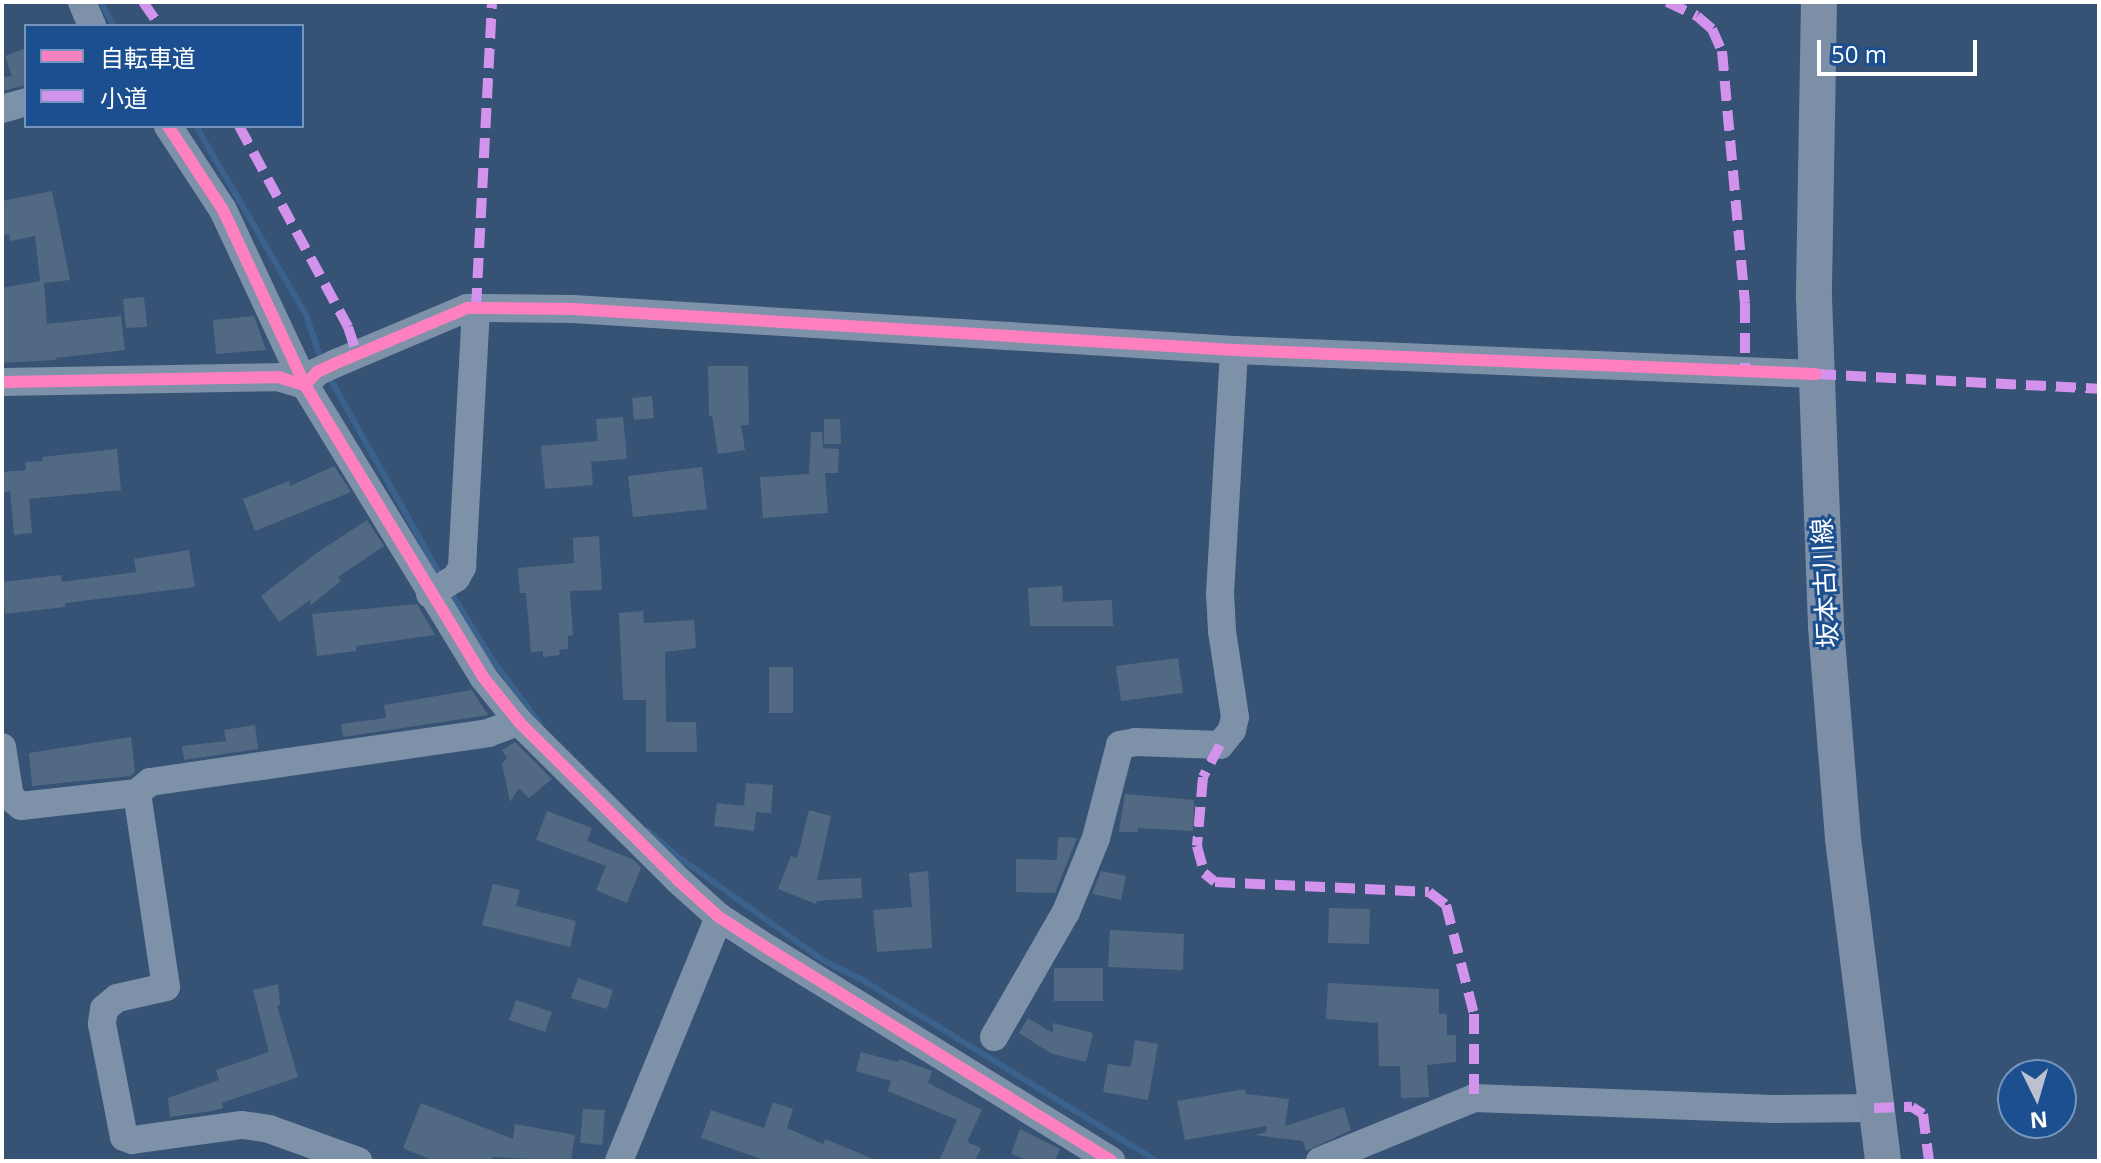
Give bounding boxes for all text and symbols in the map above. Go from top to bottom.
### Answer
legend [24,24,304,128]
scale bar [1821,24,1981,74]
text: 50 m [1831,37,1887,70]
text: 自転車道 [100,41,196,74]
text: 小道 [100,81,148,114]
street label: 坂本古川線 [1806,517,1844,649]
north arrow [1997,1059,2077,1139]
text: N [2029,1105,2049,1137]

